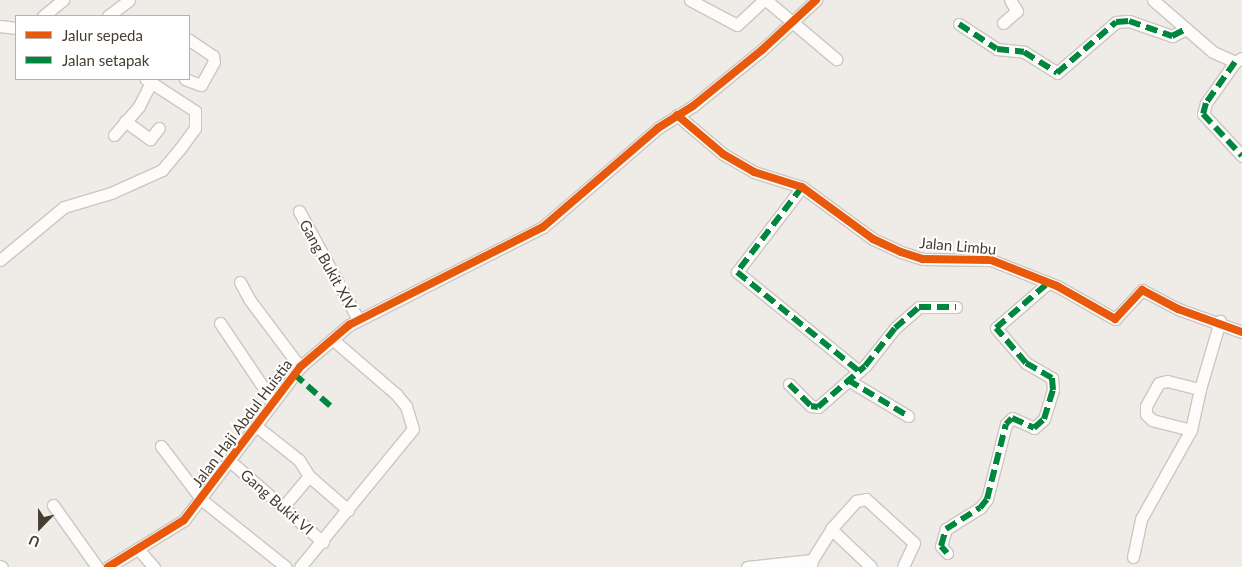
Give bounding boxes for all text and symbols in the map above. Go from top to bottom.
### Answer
legend [15,15,190,80]
text: Jalur sepeda [62,26,143,44]
text: Jalan setapak [62,51,149,69]
street label: Gang Bukit XIV [296,217,360,313]
street label: Jalan Limbu [919,234,997,258]
street label: Jalan Haji Abdul Huistia [188,355,296,491]
street label: Gang Bukit VI [237,465,317,539]
north arrow [15,502,65,552]
text: U [26,532,42,551]

